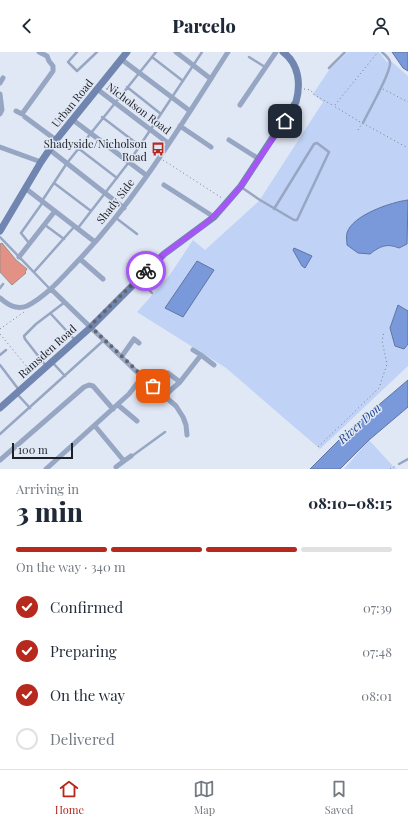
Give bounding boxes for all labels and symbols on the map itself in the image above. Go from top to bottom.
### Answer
street label: Urban Road [48,75,96,130]
street label: Nicholson Road [104,79,175,138]
pin [268,104,302,138]
place label: Shadyside/Nicholson Road [44,136,148,164]
bus stop icon: Shadyside/Nicholson Road [150,141,166,157]
street label: Shady Side [93,175,138,227]
courier [126,251,166,291]
street label: Ramsden Road [15,320,80,381]
pin [136,369,170,403]
water label: River Don [333,399,384,447]
scale bar [12,441,73,460]

